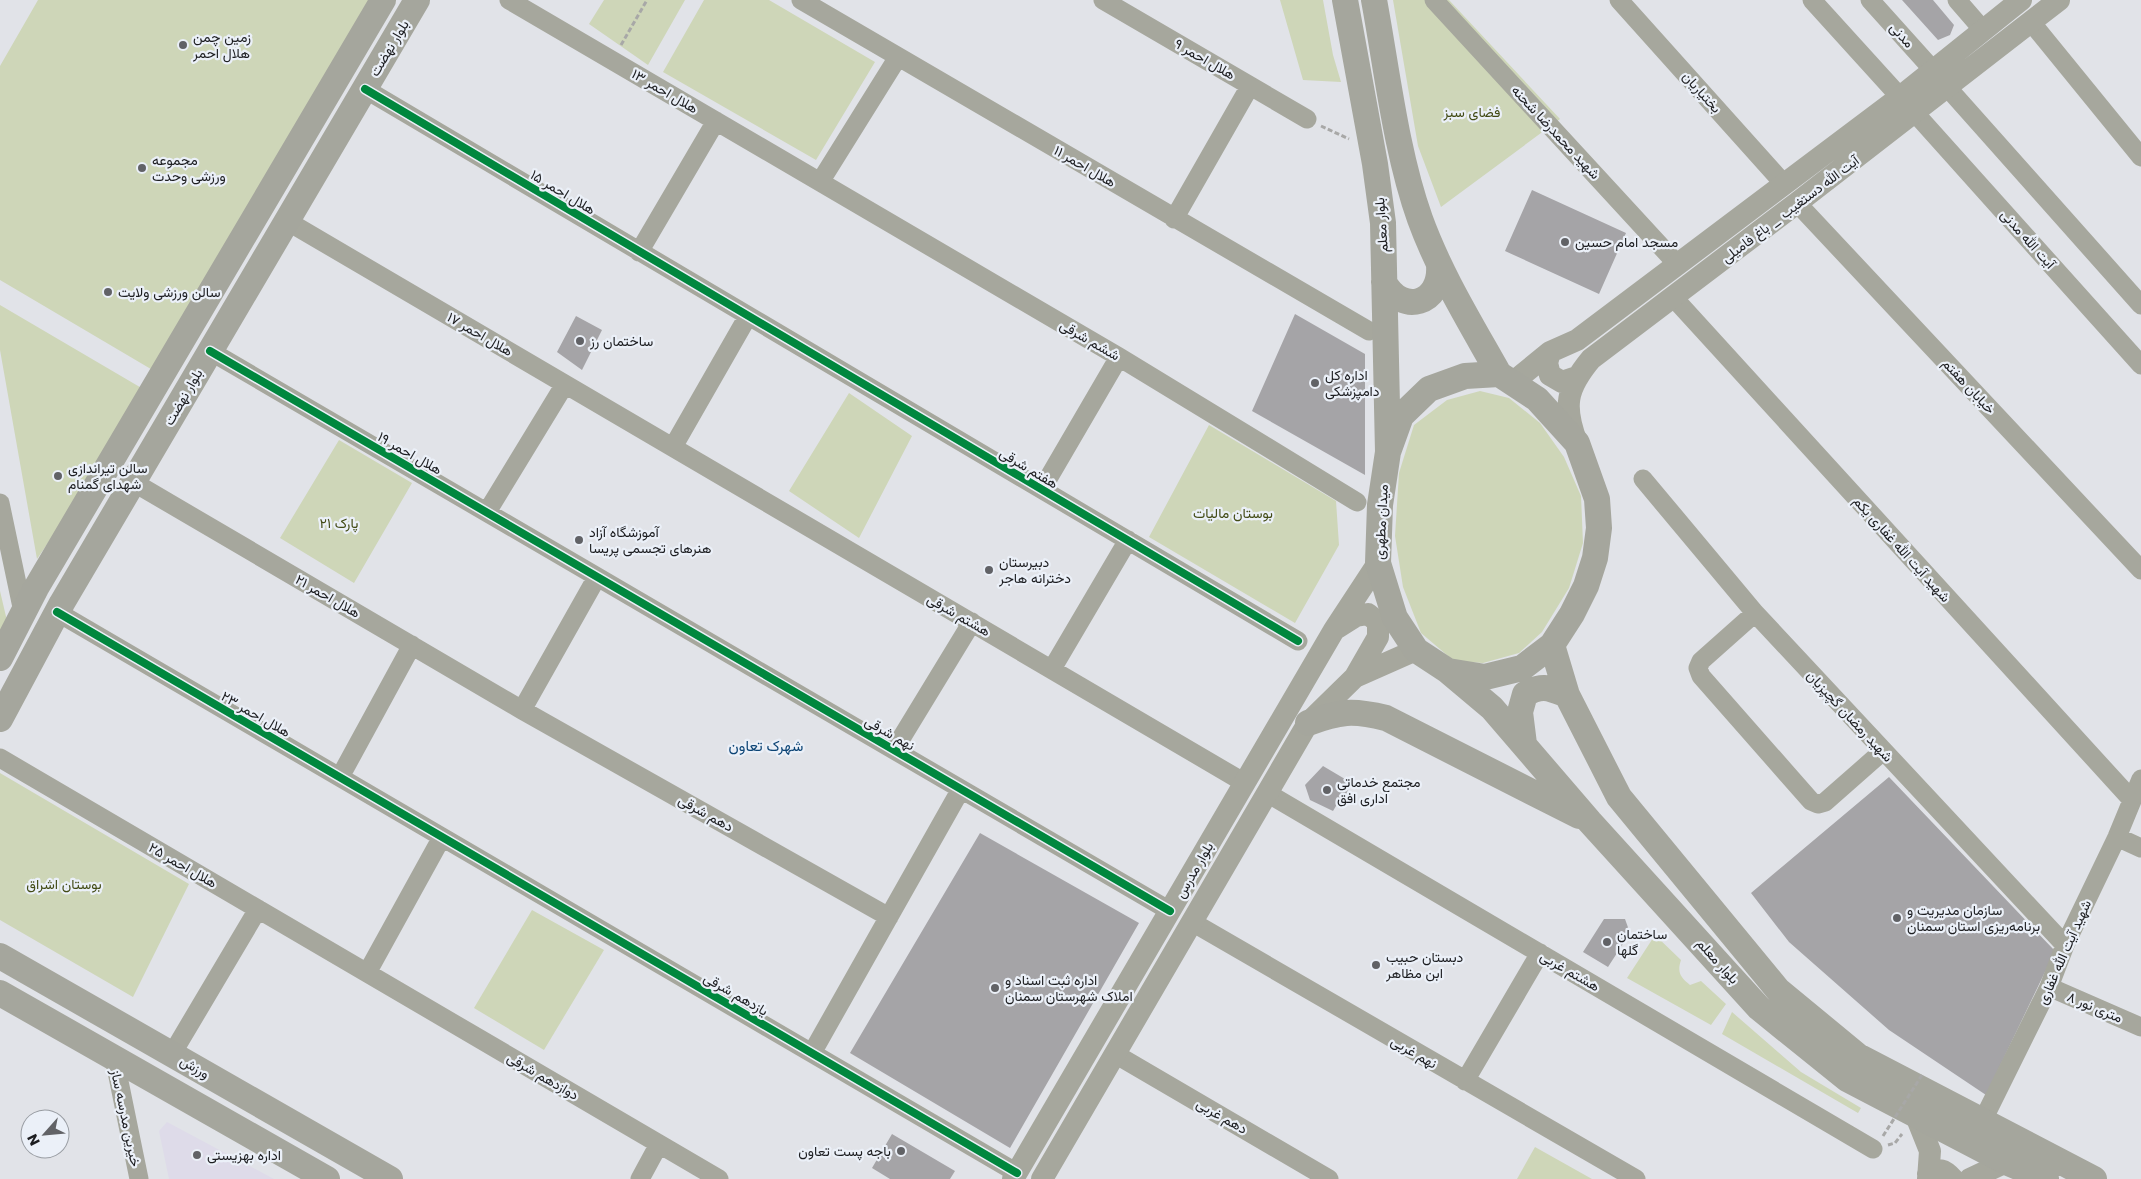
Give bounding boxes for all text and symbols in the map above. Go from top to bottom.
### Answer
street label: بلوار نهضت [364,16,414,80]
street label: مدنی [1885,18,1919,52]
place label: زمین چمن هلال احمر [192,27,251,63]
street label: هلال احمر ۹ [1171,33,1239,85]
marker: زمین چمن هلال احمر [177,39,189,51]
street label: هلال احمر ۱۳ [628,64,702,118]
street label: بختیاریان [1678,67,1726,117]
street label: شهید محمدرضا شحنه [1507,81,1605,183]
park label: فضای سبز [1442,102,1501,122]
street label: هلال احمر ۱۱ [1050,140,1120,192]
street label: آیت الله دستغیب _ باغ فامیلی [1717,149,1865,268]
place label: مجموعه ورزشی وحدت [152,150,226,186]
marker: مجموعه ورزشی وحدت [136,162,148,174]
street label: هلال احمر ۱۵ [527,165,600,220]
street label: بلوار معلم [1369,197,1393,253]
street label: آیت الله مدنی [1996,205,2061,274]
place label: مسجد امام حسین [1575,232,1678,252]
marker: مسجد امام حسین [1559,236,1571,248]
place label: سالن ورزشی ولایت [118,282,220,302]
marker: سالن ورزشی ولایت [102,286,114,298]
street label: هلال احمر ۱۷ [443,307,517,361]
street label: ششم شرقی [1056,315,1124,365]
place label: ساختمان رز [589,331,653,351]
marker: ساختمان رز [574,335,586,347]
street label: خیابان هفتم [1938,354,2000,418]
street label: بلوار نهضت [159,365,207,429]
place label: اداره کل دامپزشکی [1325,365,1380,401]
marker: اداره کل دامپزشکی [1309,377,1321,389]
street label: هلال احمر ۱۹ [374,426,446,480]
street label: هفتم شرقی [996,443,1062,494]
place label: سالن تیراندازی شهدای گمنام [68,458,147,494]
marker: سالن تیراندازی شهدای گمنام [52,470,64,482]
street label: میدان مطهری [1369,484,1393,560]
street label: شهید آیت الله غفاری یکم [1849,492,1955,606]
park label: بوستان مالیات [1193,503,1273,523]
park label: پارک ۲۱ [320,513,358,533]
place label: آموزشگاه آزاد هنرهای تجسمی پریسا [589,522,712,558]
marker: آموزشگاه آزاد هنرهای تجسمی پریسا [573,534,585,546]
place label: دبیرستان دخترانه هاجر [998,552,1071,588]
marker: دبیرستان دخترانه هاجر [983,564,995,576]
street label: هلال احمر ۲۱ [292,569,364,623]
street label: هشتم شرقی [924,589,995,641]
street label: شهید رمضان گچپزیان [1802,666,1898,766]
street label: هلال احمر ۲۳ [218,686,295,742]
street label: نهم شرقی [861,711,919,755]
district label: شهرک تعاون [729,735,804,756]
place label: مجتمع خدماتی اداری افق [1337,772,1421,808]
marker: مجتمع خدماتی اداری افق [1321,784,1333,796]
street label: دهم شرقی [675,790,737,836]
street label: هلال احمر ۲۵ [145,837,221,893]
street label: بلوار مدرس [1170,838,1218,902]
park label: بوستان اشراق [26,874,102,894]
street label: شهید آیت الله غفاری [2032,897,2096,1007]
place label: سازمان مدیریت و برنامه‌ریزی استان سمنان [1907,900,2040,936]
marker: سازمان مدیریت و برنامه‌ریزی استان سمنان [1891,912,1903,924]
place label: ساختمان گلها [1617,924,1667,960]
street label: بلوار معلم [1692,934,1744,988]
marker: ساختمان گلها [1601,936,1613,948]
street label: هشتم غربی [1536,946,1604,996]
place label: دبستان حبیب ابن مظاهر [1385,947,1464,983]
marker: دبستان حبیب ابن مظاهر [1370,959,1382,971]
street label: یازدهم شرقی [700,967,772,1021]
place label: اداره ثبت اسناد و املاک شهرستان سمنان [1005,970,1133,1006]
marker: اداره ثبت اسناد و املاک شهرستان سمنان [989,982,1001,994]
street label: ۸ متری نور [2064,986,2126,1028]
street label: نهم غربی [1387,1031,1441,1073]
street label: دوازدهم شرقی [503,1047,583,1105]
street label: ورزش [177,1051,213,1083]
street label: خیرین مدرسه ساز [106,1066,146,1169]
street label: دهم غربی [1193,1093,1251,1139]
north arrow [20,1109,70,1159]
text: N [22,1131,45,1149]
place label: باجه پست تعاون [798,1141,891,1161]
place label: اداره بهزیستی [207,1145,281,1165]
marker: باجه پست تعاون [895,1145,907,1157]
marker: اداره بهزیستی [191,1149,203,1161]

